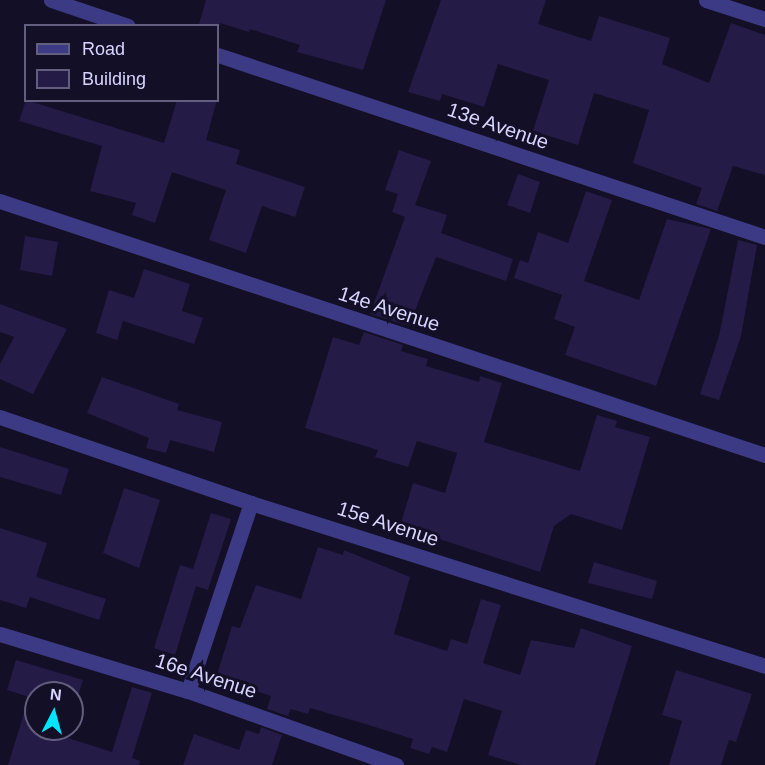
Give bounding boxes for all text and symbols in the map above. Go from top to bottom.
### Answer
legend [24,24,219,102]
text: Road [82,39,125,59]
text: Building [82,69,146,89]
street label: 13e Avenue [444,97,552,155]
street label: 14e Avenue [335,281,443,337]
street label: 15e Avenue [334,496,442,552]
street label: 16e Avenue [152,648,260,704]
north arrow [24,681,84,741]
text: N [49,686,62,704]

